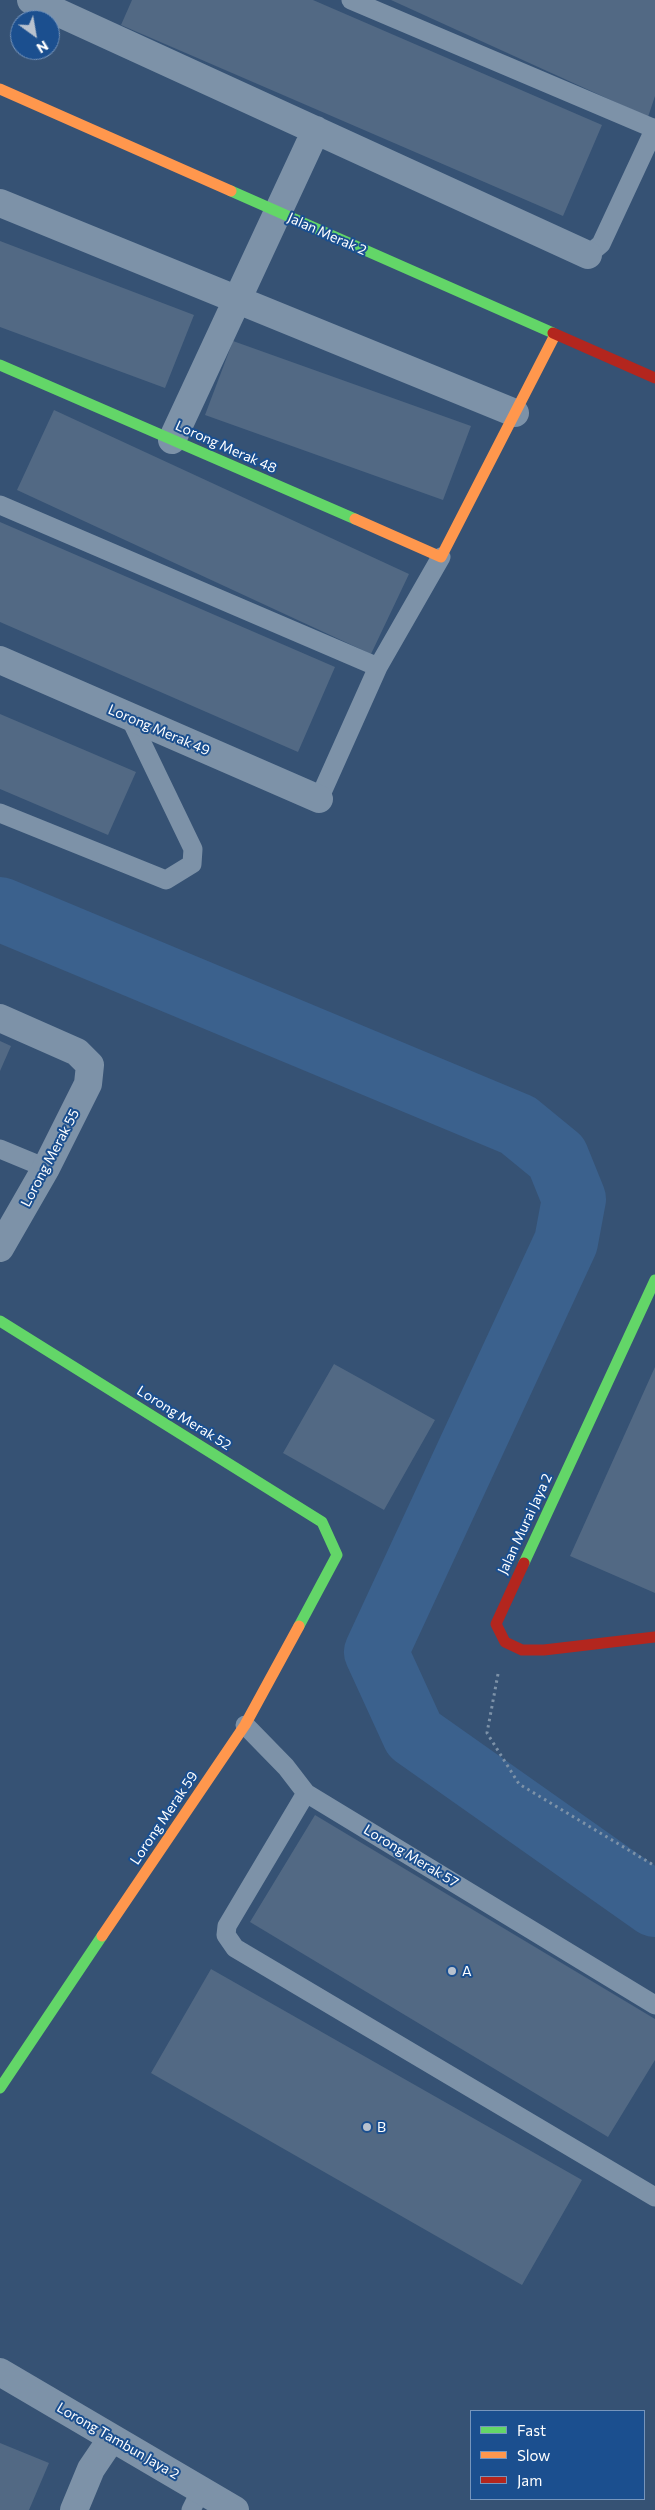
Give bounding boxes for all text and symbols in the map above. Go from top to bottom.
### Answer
north arrow [10,10,60,60]
text: N [34,37,52,57]
street label: Jalan Merak 2 [285,209,369,259]
street label: Lorong Merak 48 [173,417,279,477]
street label: Lorong Merak 49 [106,701,212,759]
street label: Lorong Merak 55 [17,1106,83,1210]
street label: Lorong Merak 52 [134,1382,234,1454]
street label: Jalan Murai Jaya 2 [494,1471,556,1577]
street label: Lorong Merak 59 [127,1768,201,1868]
street label: Lorong Merak 57 [361,1821,461,1891]
place label: A [462,1963,472,1979]
marker: A [446,1965,458,1977]
place label: B [377,2119,386,2135]
marker: B [361,2121,373,2133]
street label: Lorong Tambun Jaya 2 [54,2399,182,2483]
legend [470,2410,645,2500]
text: Fast [517,2421,546,2439]
text: Slow [517,2446,550,2464]
text: Jam [517,2471,542,2489]

